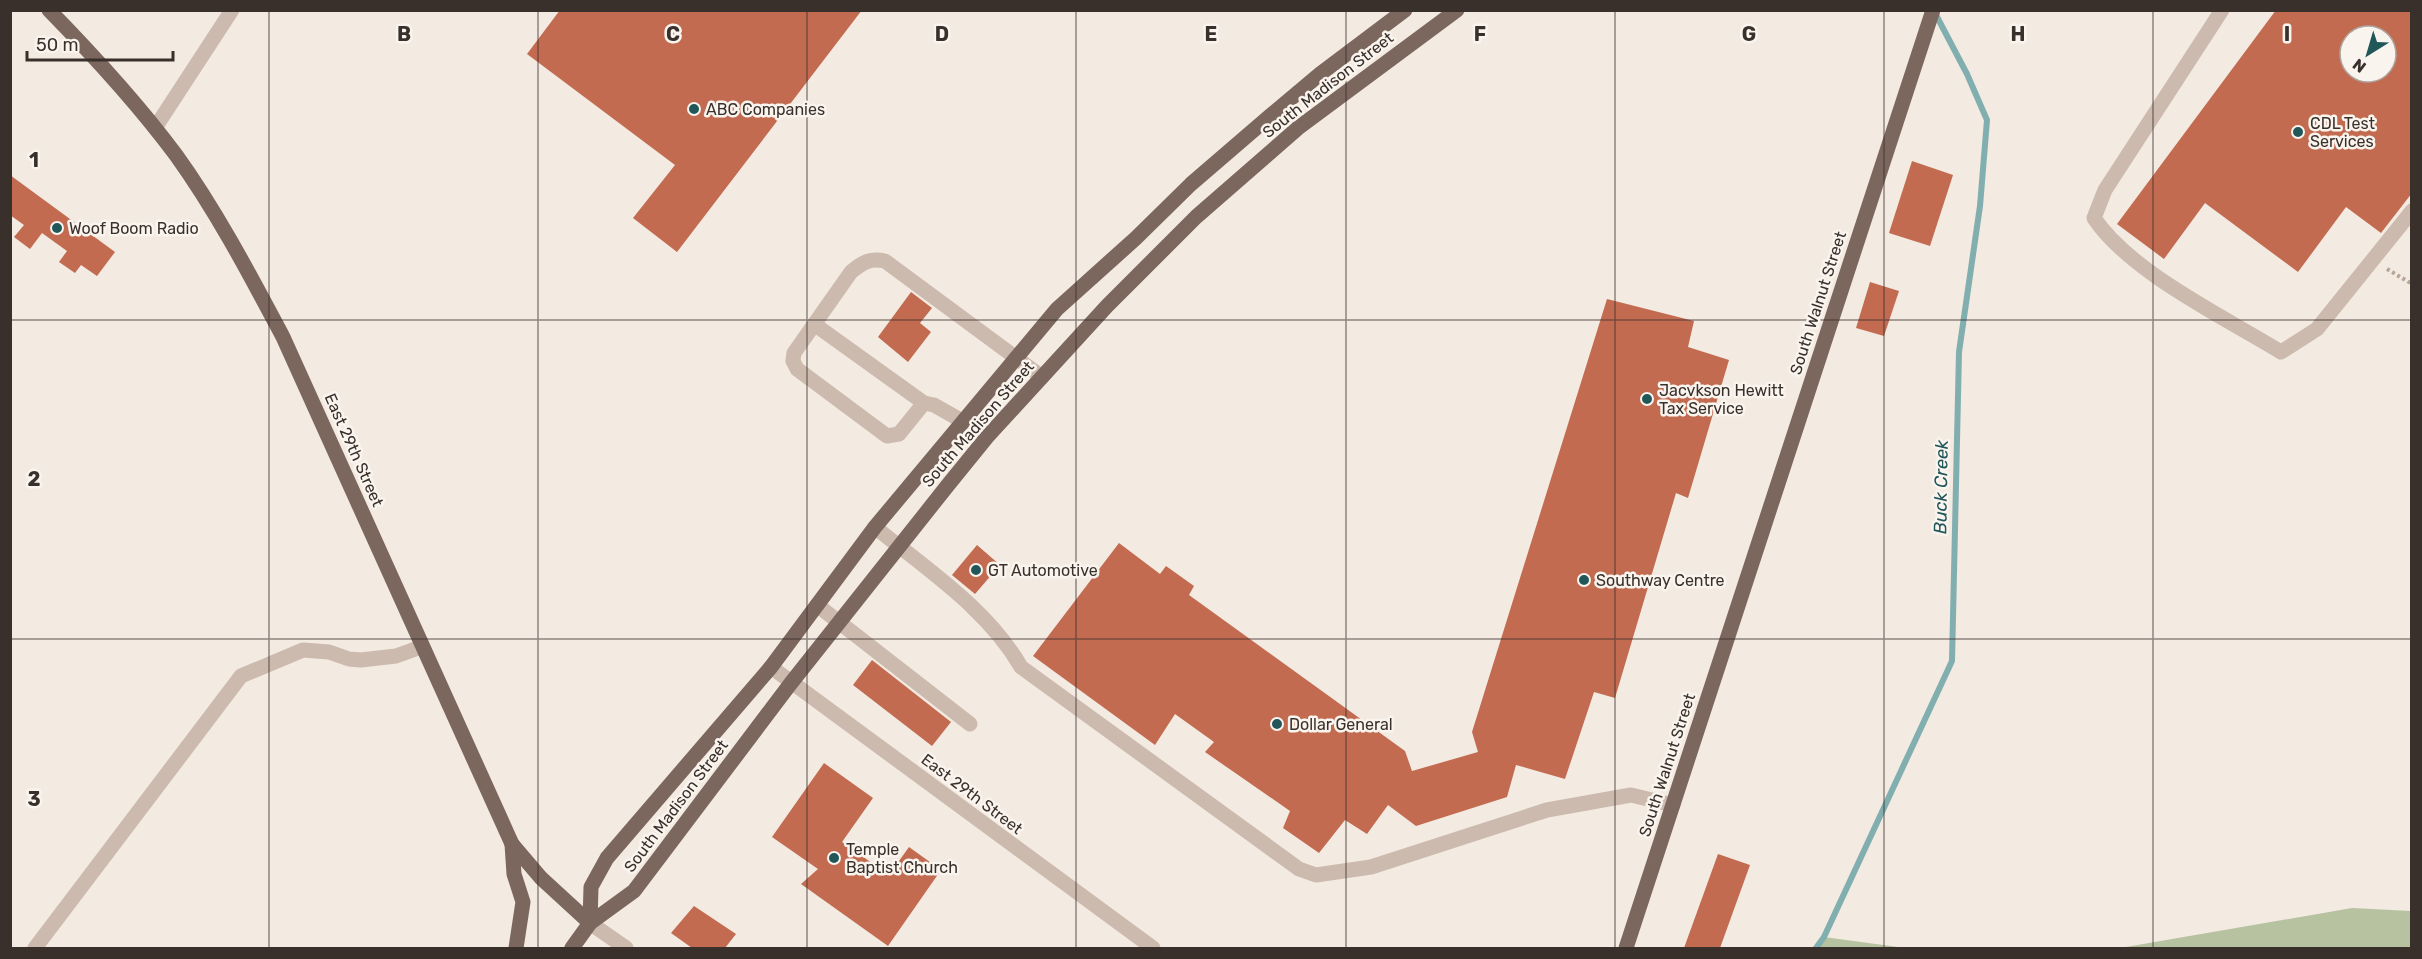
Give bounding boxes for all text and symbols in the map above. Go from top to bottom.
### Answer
text: B [397,22,411,46]
text: C [666,22,680,46]
text: D [935,22,949,46]
text: E [1205,22,1217,46]
text: F [1474,22,1486,46]
text: G [1742,22,1756,46]
text: H [2011,22,2025,46]
text: I [2284,22,2290,46]
scale bar [27,24,172,62]
north arrow [2338,24,2398,84]
street label: South Madison Street [1259,28,1397,142]
text: 50 m [36,34,79,56]
text: N [2349,55,2370,77]
place label: ABC Companies [706,100,825,119]
marker: ABC Companies [687,102,701,116]
place label: CDL Test Services [2310,114,2375,151]
marker: CDL Test Services [2291,125,2305,139]
text: 1 [29,148,39,172]
place label: Woof Boom Radio [69,219,199,238]
marker: Woof Boom Radio [50,221,64,235]
street label: South Walnut Street [1786,229,1850,377]
street label: South Madison Street [918,357,1038,491]
place label: Jacvkson Hewitt Tax Service [1659,381,1784,418]
street label: East 29th Street [321,390,387,510]
marker: Jacvkson Hewitt Tax Service [1640,392,1654,406]
water label: Buck Creek [1929,439,1953,534]
text: 2 [28,467,41,491]
place label: GT Automotive [988,561,1098,580]
marker: GT Automotive [969,563,983,577]
place label: Southway Centre [1596,571,1725,590]
marker: Southway Centre [1577,573,1591,587]
street label: South Walnut Street [1635,691,1699,839]
place label: Dollar General [1289,715,1393,734]
marker: Dollar General [1270,717,1284,731]
street label: South Madison Street [620,736,732,876]
street label: East 29th Street [918,750,1026,838]
text: 3 [27,787,41,811]
place label: Temple Baptist Church [846,840,958,877]
marker: Temple Baptist Church [827,851,841,865]

